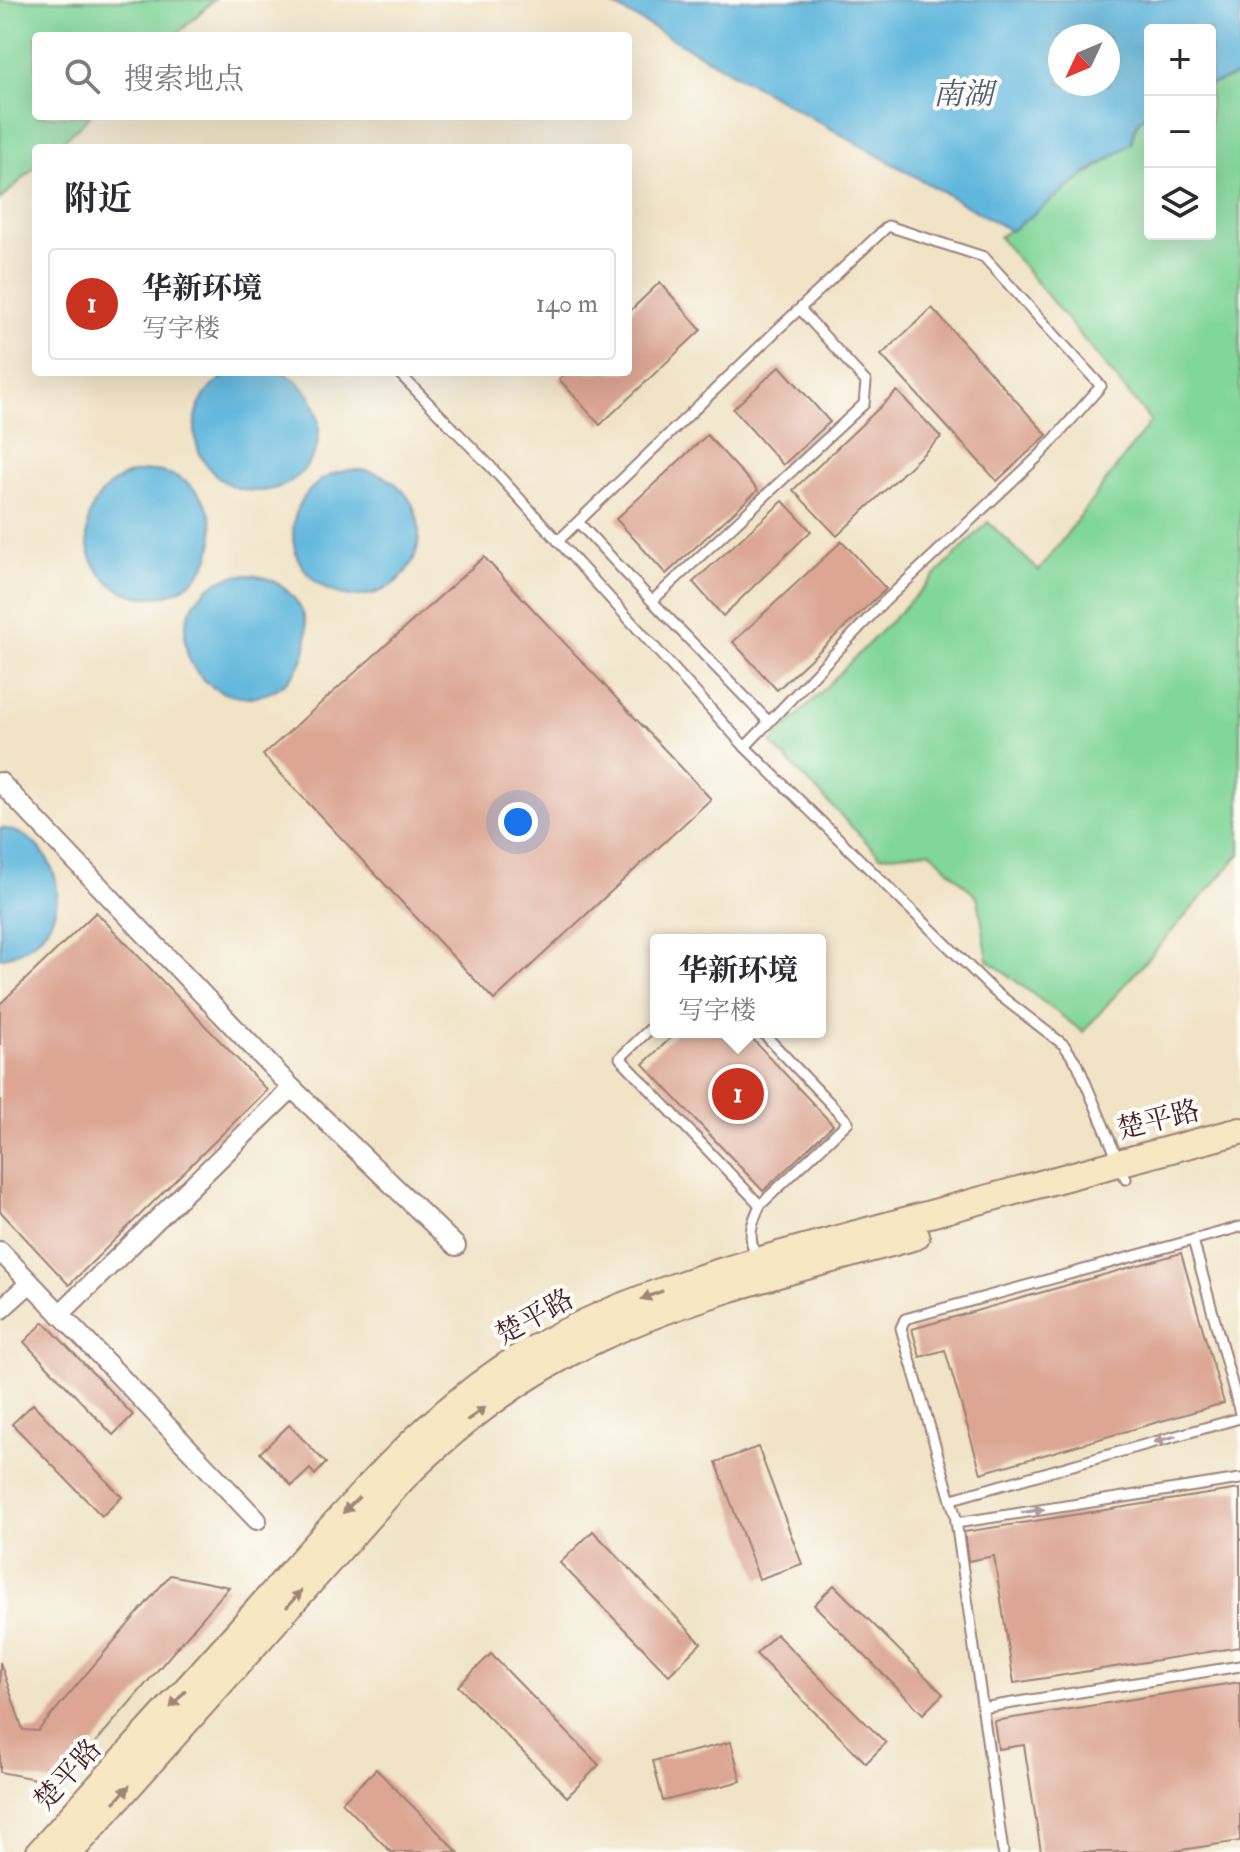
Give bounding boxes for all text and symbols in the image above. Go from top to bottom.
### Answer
north arrow [1048,24,1120,96]
map controls [1144,24,1216,240]
button: + [1144,24,1216,96]
search box [32,32,632,120]
icon: search [60,54,104,98]
text: 搜索地点 [124,61,244,98]
water label: 南湖 [933,76,998,113]
button: − [1144,96,1216,168]
button: layers [1144,168,1216,240]
text: 附近 [64,178,132,221]
text: 华新环境 [142,270,262,307]
text: 1 [87,288,97,320]
text: 140 m [536,288,598,320]
text: 写字楼 [142,313,220,345]
your location [498,802,538,842]
popup [650,934,826,1038]
text: 华新环境 [678,952,798,989]
text: 写字楼 [678,995,756,1027]
pin: 1 [712,1064,764,1124]
street label: 楚平路 [1113,1093,1203,1148]
street label: 楚平路 [490,1282,580,1353]
one-way arrow [640,1289,664,1302]
one-way arrow [465,1406,487,1422]
one-way arrow [1152,1434,1177,1446]
one-way arrow [342,1495,361,1514]
one-way arrow [1021,1504,1046,1517]
one-way arrow [285,1589,302,1609]
one-way arrow [169,1689,187,1708]
street label: 楚平路 [27,1732,109,1818]
one-way arrow [113,1784,130,1804]

